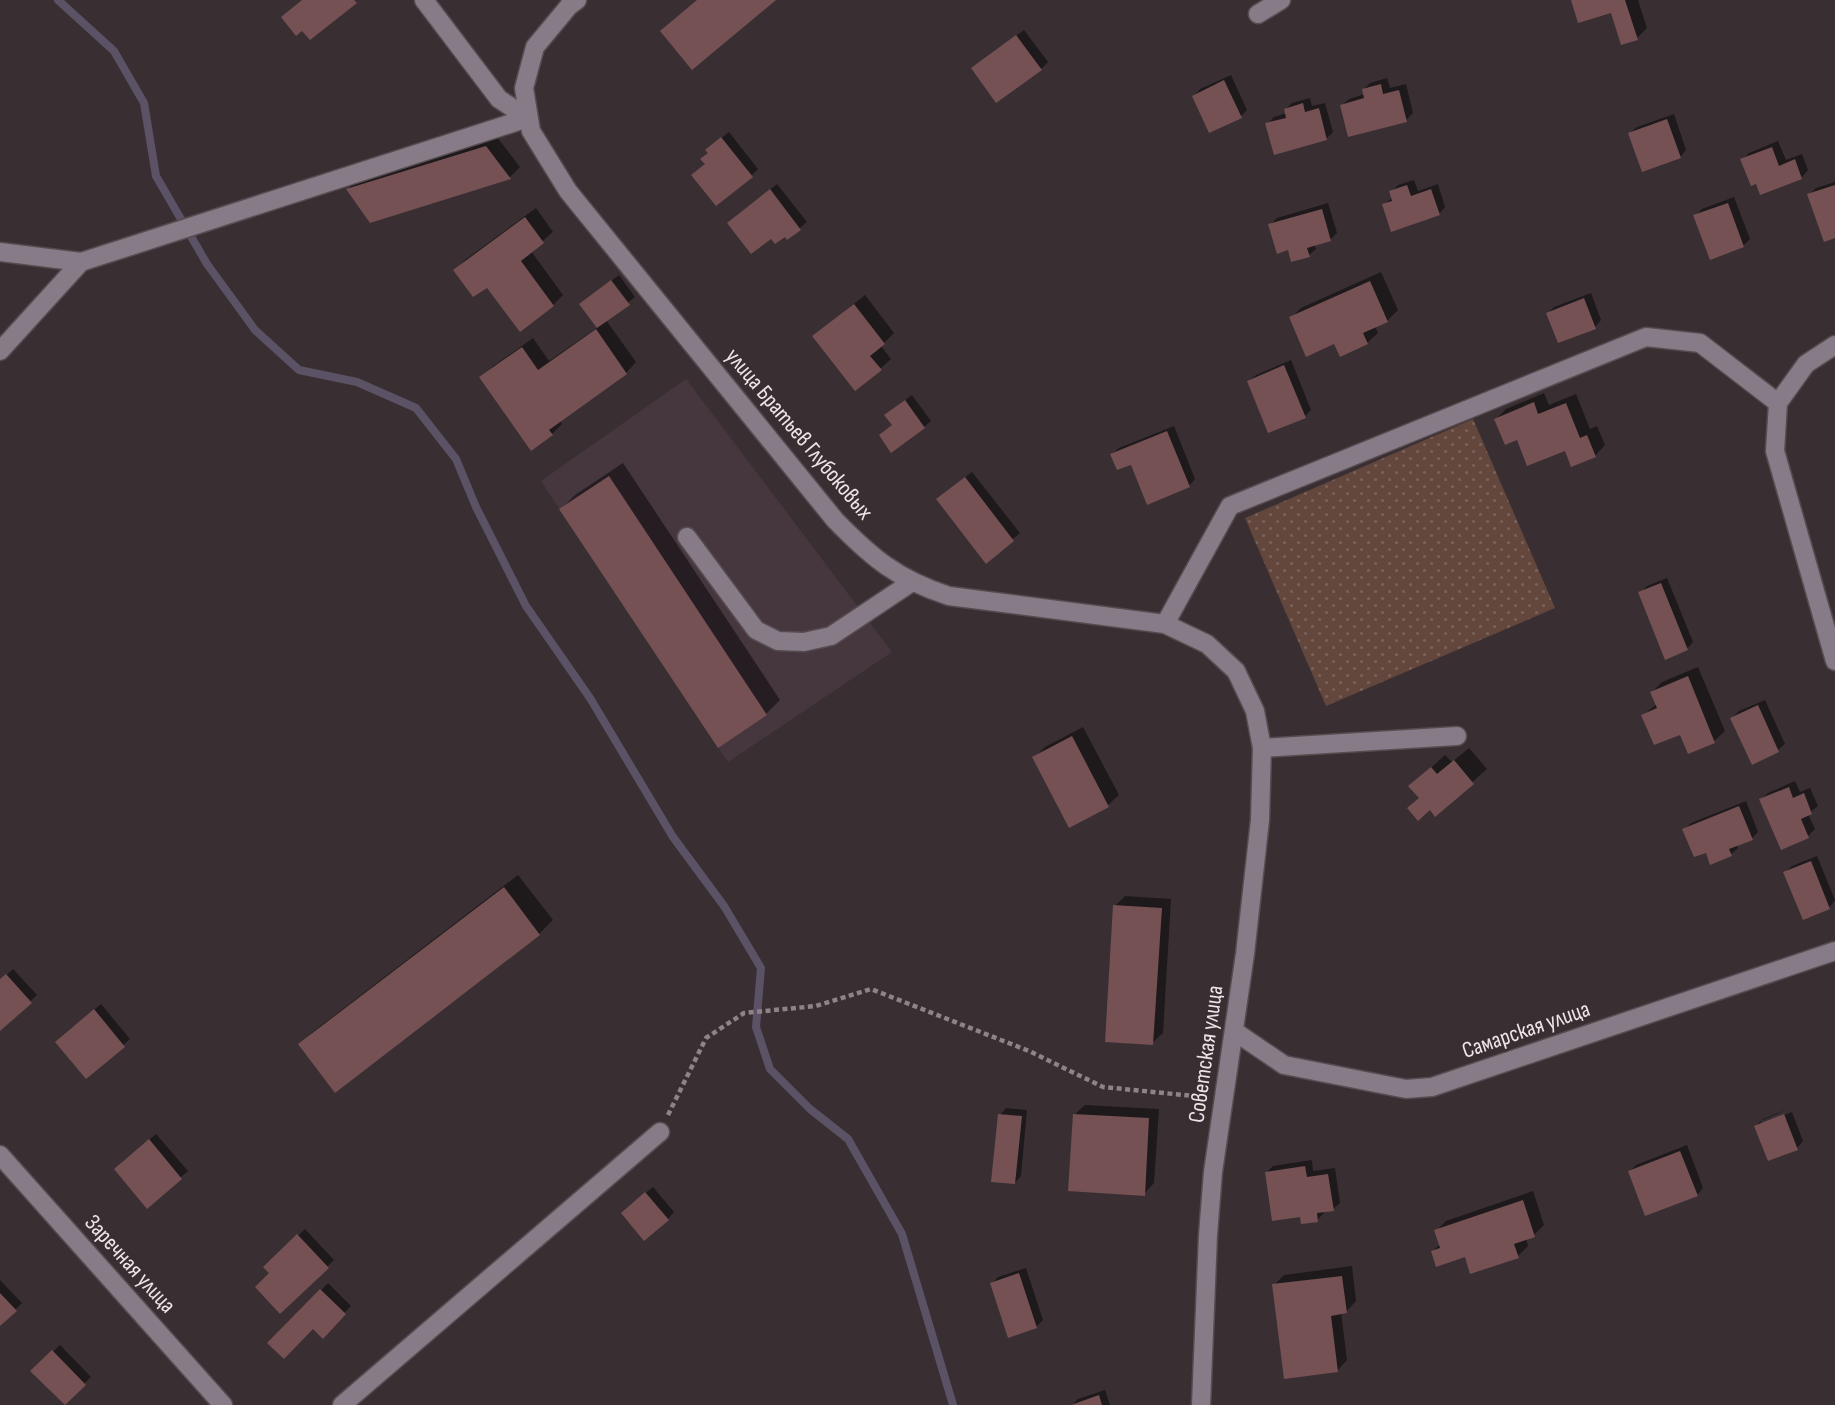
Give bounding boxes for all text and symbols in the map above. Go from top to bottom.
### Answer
street label: улица Братьев Глубоковых [719,343,879,526]
street label: Советская улица [1183,984,1229,1124]
street label: Самарская улица [1458,995,1594,1065]
street label: Заречная улица [78,1209,182,1319]

